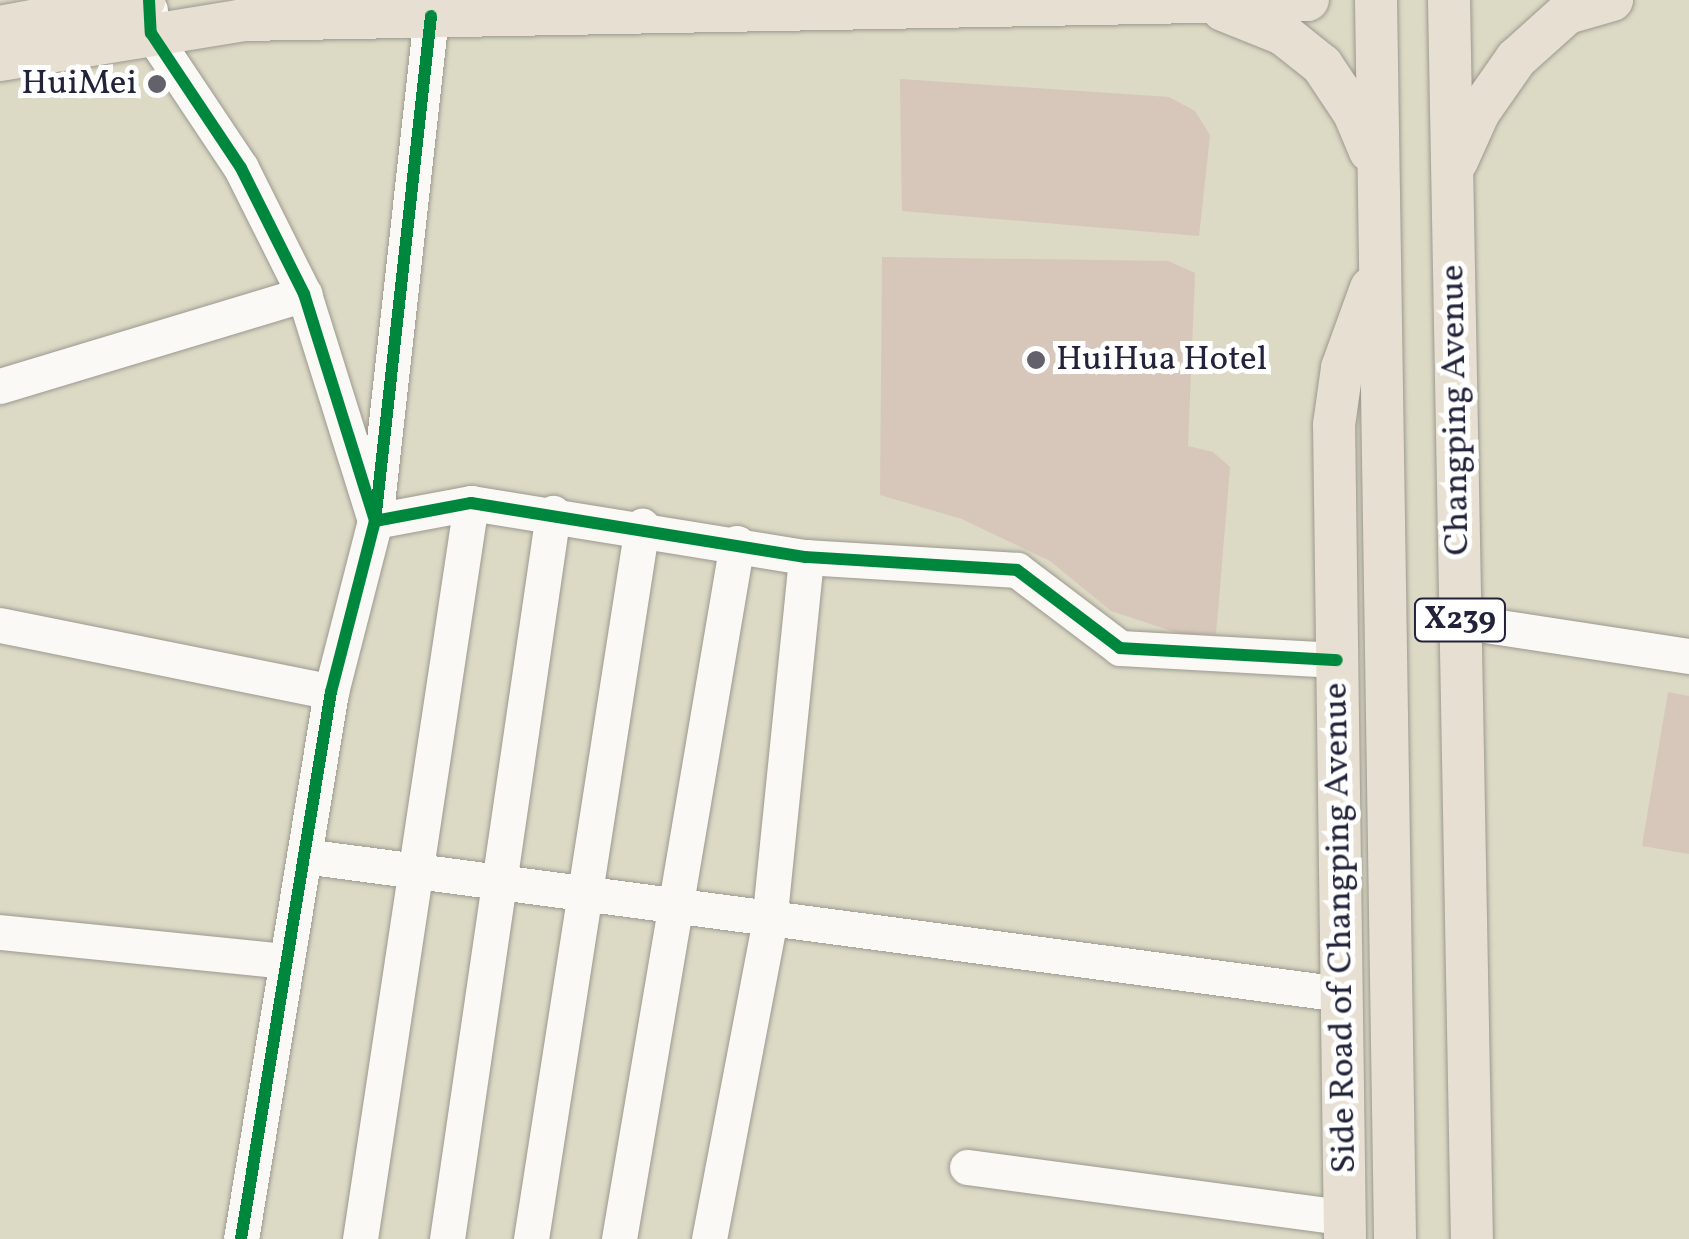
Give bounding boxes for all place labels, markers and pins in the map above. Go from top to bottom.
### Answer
place label: HuiMei [21,63,137,105]
marker: HuiMei [146,73,168,95]
place label: HuiHua Hotel [1056,339,1267,381]
marker: HuiHua Hotel [1025,349,1047,371]

